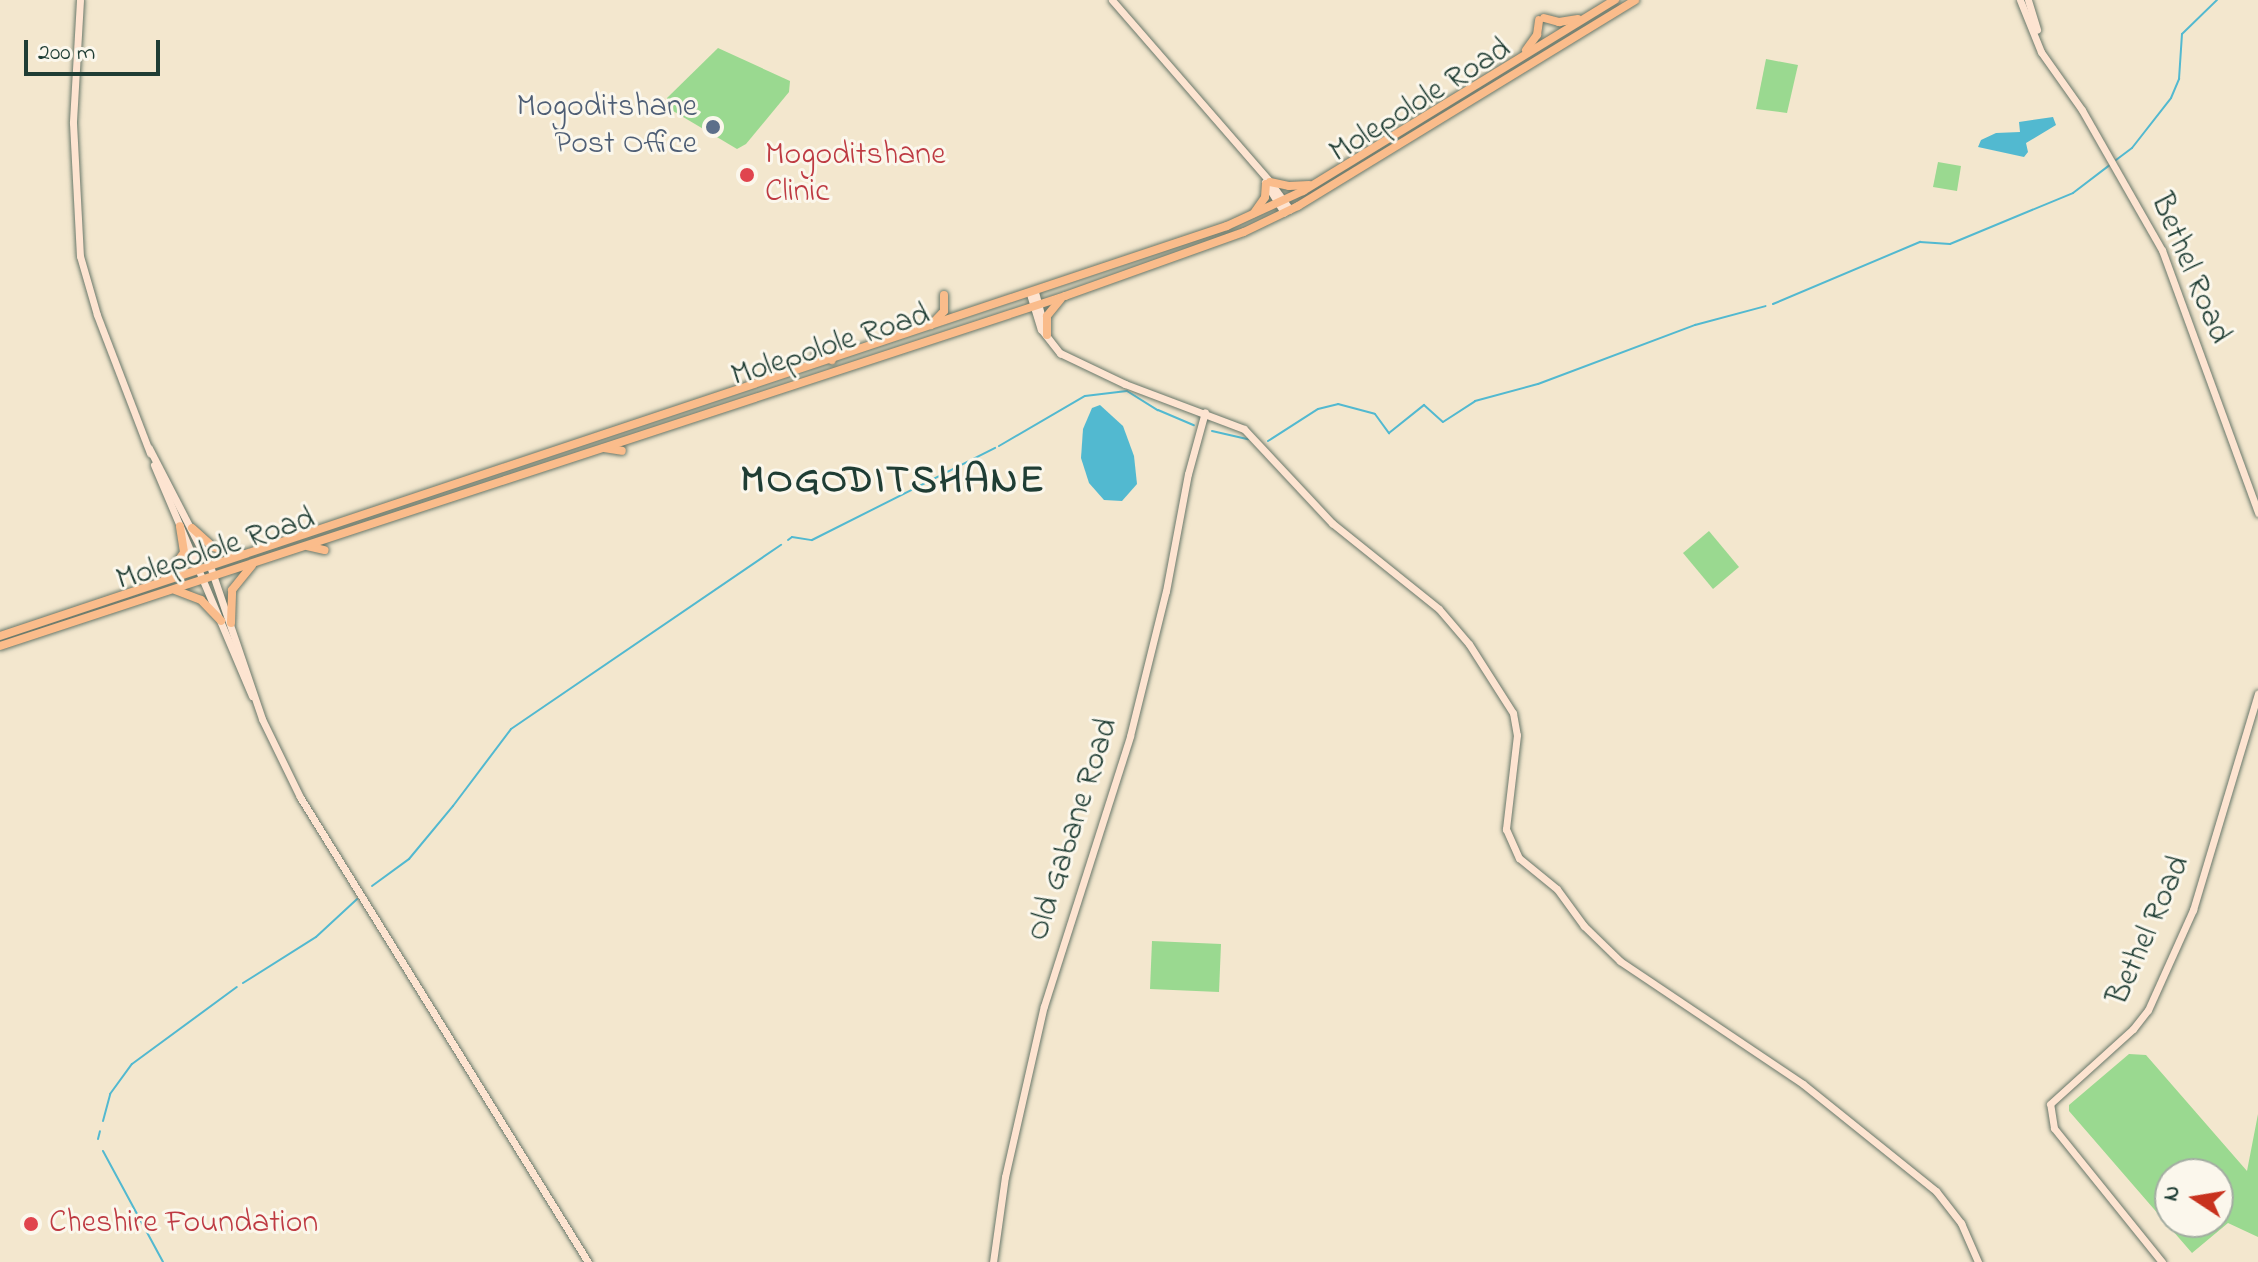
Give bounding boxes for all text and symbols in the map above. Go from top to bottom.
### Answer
scale bar [28,24,164,74]
street label: Molepolole Road [1323,31,1519,173]
text: 200 m [38,36,95,71]
place label: Mogoditshane Post Office [517,90,697,165]
marker: Mogoditshane Post Office [704,118,722,136]
place label: Mogoditshane Clinic [765,138,945,213]
marker: Mogoditshane Clinic [736,164,758,186]
street label: Bethel Road [2140,188,2238,350]
street label: Molepolole Road [727,297,935,397]
district label: MOGODITSHANE [740,458,1046,506]
street label: Molepolole Road [112,501,320,601]
street label: Old Gabane Road [1020,714,1128,946]
street label: Bethel Road [2100,851,2200,1011]
north arrow [2154,1158,2234,1238]
text: N [2155,1183,2190,1204]
place label: Cheshire Foundation [49,1205,318,1243]
marker: Cheshire Foundation [20,1213,42,1235]

